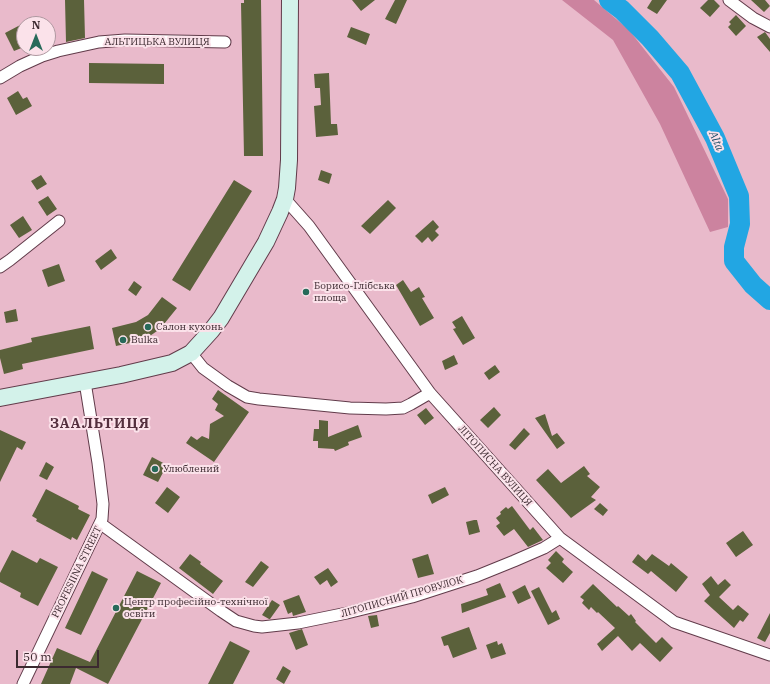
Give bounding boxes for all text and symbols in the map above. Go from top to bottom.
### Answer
north arrow [16,16,56,56]
text: N [32,18,40,32]
street label: АЛЬТИЦЬКА ВУЛИЦЯ [104,36,210,48]
water label: Alta [706,129,726,153]
place label: Борисо-Глібська площа [314,280,395,304]
marker: Борисо-Глібська площа [301,287,311,297]
place label: Салон кухонь [156,321,223,333]
marker: Салон кухонь [143,322,153,332]
place label: Bulka [131,334,158,346]
marker: Bulka [118,335,128,345]
district label: ЗААЛЬТИЦЯ [50,416,150,432]
street label: ЛІТОПИСНА ВУЛИЦЯ [456,423,534,509]
place label: Улюблений [163,463,219,475]
marker: Улюблений [150,464,160,474]
street label: PROFESIINA STREET [50,524,104,620]
street label: ЛІТОПИСНИЙ ПРОВУЛОК [340,574,464,620]
place label: Центр професійно-технічної освіти [124,596,268,620]
marker: Центр професійно-технічної освіти [111,603,121,613]
scale bar [18,642,101,668]
text: 50 m [23,649,52,664]

